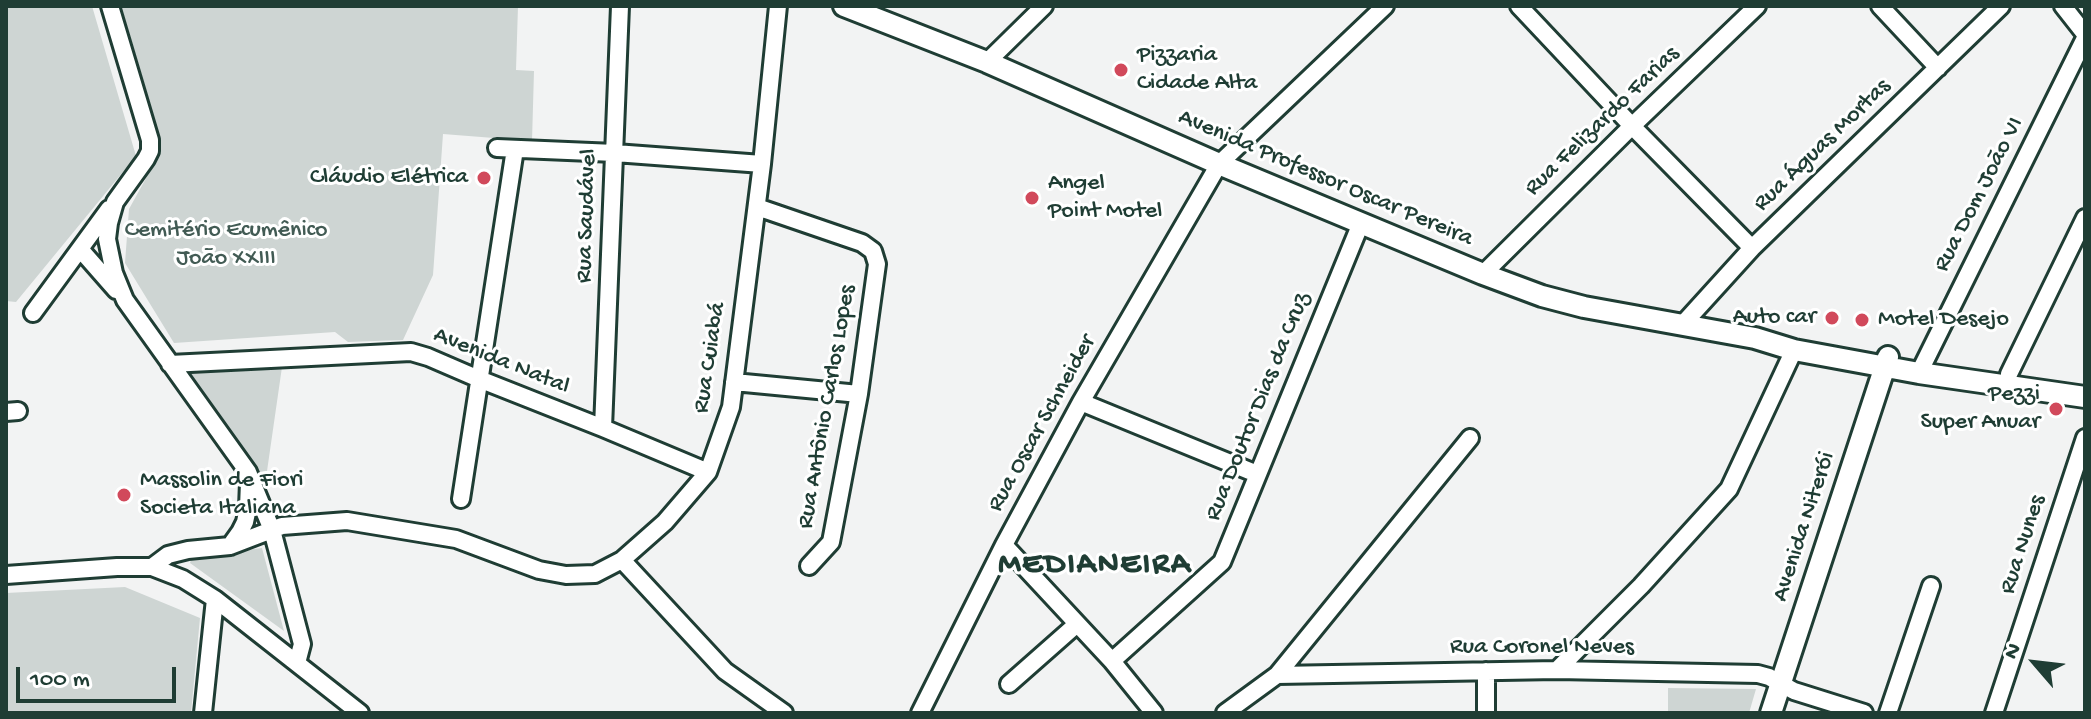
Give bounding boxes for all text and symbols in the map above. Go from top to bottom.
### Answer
street label: Rua Felizardo Farias [1520,41,1686,203]
place label: Pizzaria Cidade Alta [1137,42,1257,98]
marker: Pizzaria Cidade Alta [1112,61,1130,79]
street label: Rua Águas Mortas [1749,73,1897,219]
street label: Avenida Professor Oscar Pereira [1173,104,1477,254]
street label: Rua Dom João VI [1929,113,2031,277]
street label: Rua Saudável [571,148,605,284]
place label: Cláudio Elétrica [310,164,468,192]
marker: Cláudio Elétrica [475,169,493,187]
place label: Angel Point Motel [1048,170,1162,226]
marker: Angel Point Motel [1023,189,1041,207]
park label: Cemitério Ecumênico João XXIII [125,217,327,273]
street label: Rua Antônio Carlos Lopes [792,283,864,531]
street label: Rua Doutor Dias da Cruz [1200,289,1318,525]
street label: Rua Cuiabá [688,301,734,415]
place label: Auto car [1733,304,1816,332]
place label: Motel Desejo [1878,306,2009,334]
marker: Auto car [1823,309,1841,327]
marker: Motel Desejo [1853,311,1871,329]
street label: Avenida Natal [429,322,573,402]
street label: Rua Oscar Schneider [982,330,1104,518]
place label: Pezzi Super Anuar [1921,381,2040,437]
marker: Pezzi Super Anuar [2047,400,2065,418]
street label: Avenida Niterói [1767,448,1843,606]
place label: Massolin de Fiori Societa Italiana [140,467,303,523]
marker: Massolin de Fiori Societa Italiana [115,486,133,504]
street label: Rua Nunes [1994,492,2054,598]
district label: MEDIANEIRA [998,547,1192,585]
north arrow [1995,623,2075,703]
street label: Rua Coronel Neves [1450,634,1634,662]
text: N [1999,639,2029,664]
scale bar [20,651,180,701]
text: 100 m [30,666,90,695]

